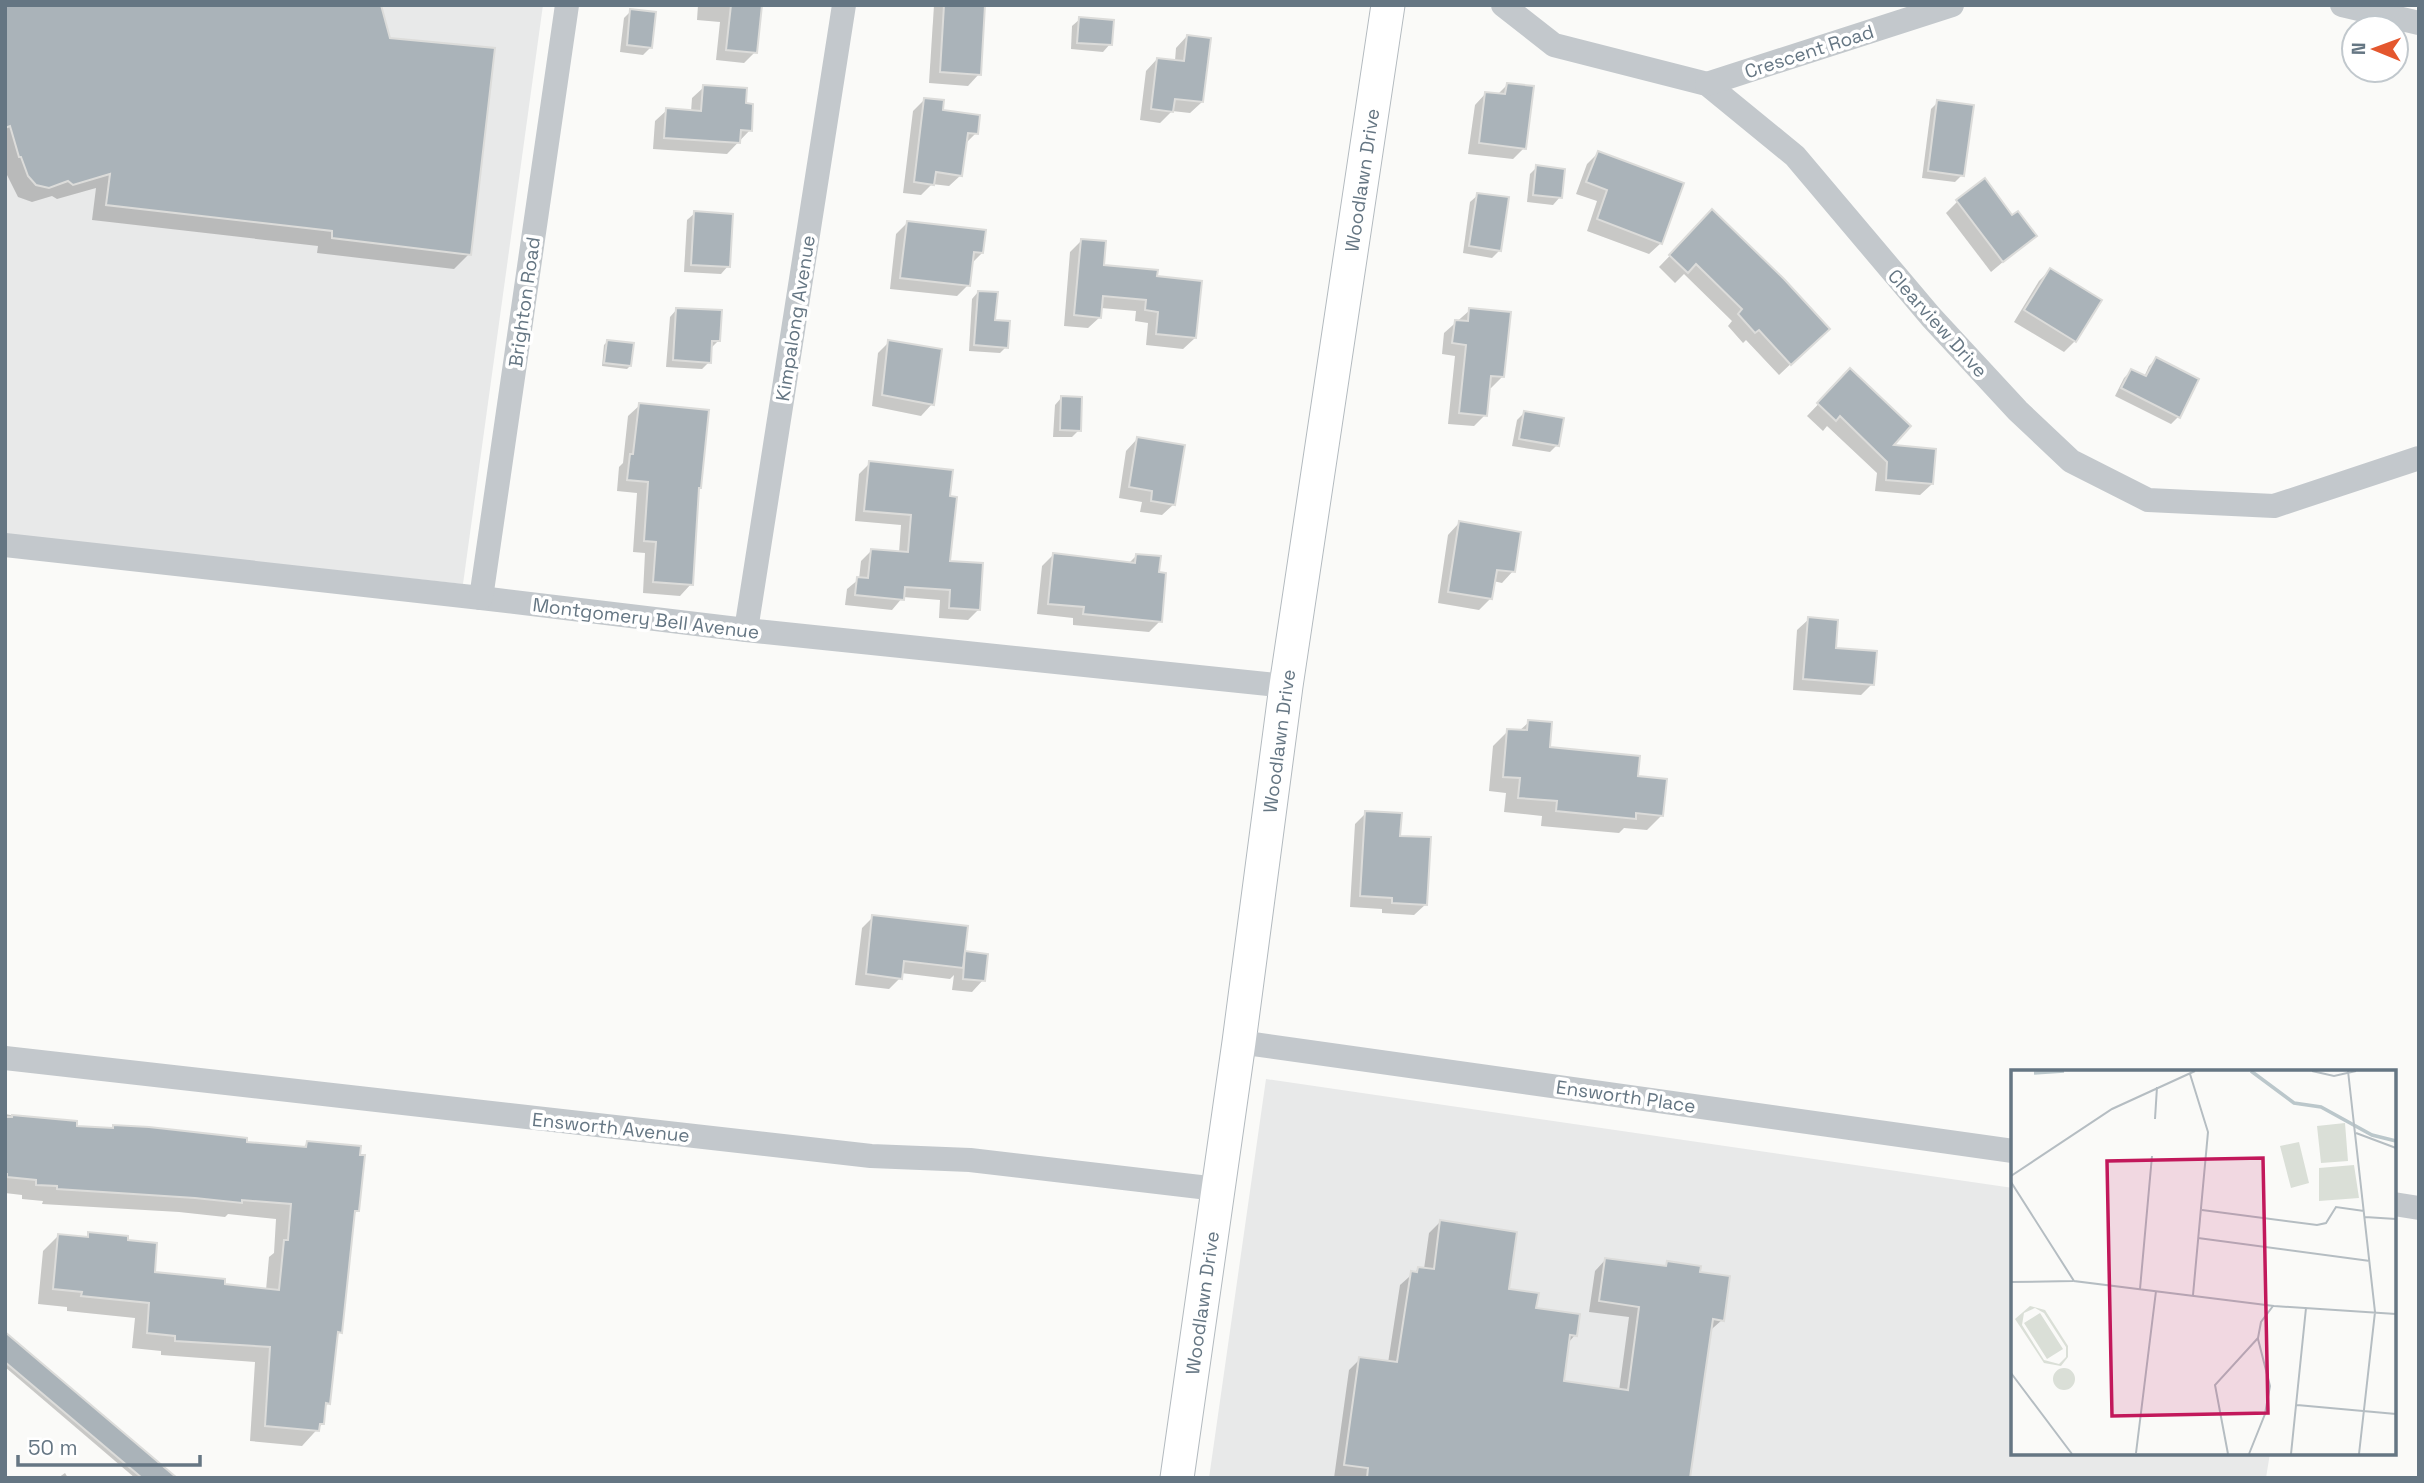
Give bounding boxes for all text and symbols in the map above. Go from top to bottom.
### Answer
north arrow [2340,14,2410,84]
street label: Crescent Road [1741,19,1877,84]
text: N [2346,42,2371,55]
street label: Woodlawn Drive [1339,107,1385,254]
street label: Kimpalong Avenue [770,233,821,403]
street label: Brighton Road [503,235,546,369]
street label: Clearview Drive [1882,264,1993,383]
street label: Montgomery Bell Avenue [531,592,761,645]
street label: Woodlawn Drive [1257,667,1301,815]
inset map [2011,1070,2396,1455]
street label: Ensworth Place [1554,1074,1697,1119]
street label: Ensworth Avenue [531,1107,691,1148]
street label: Woodlawn Drive [1180,1229,1225,1376]
scale bar [18,1424,200,1468]
text: 50 m [28,1434,78,1461]

